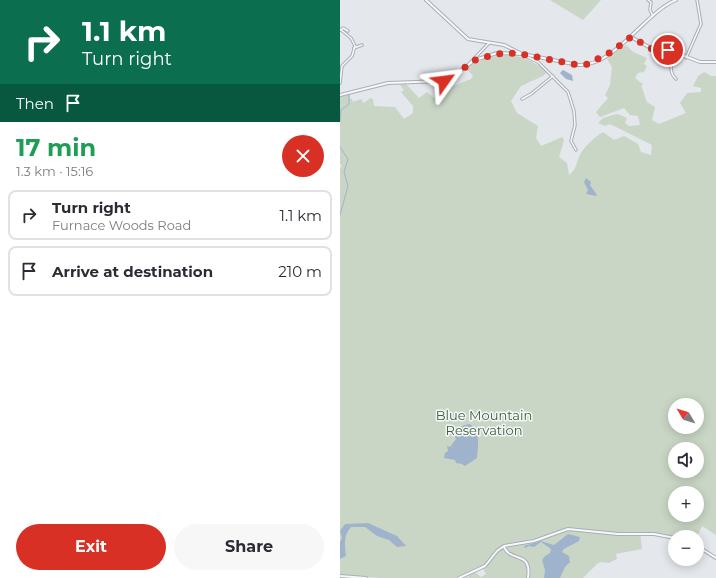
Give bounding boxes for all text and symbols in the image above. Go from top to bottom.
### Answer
text: 1.1 km [82,14,166,48]
icon: right [16,16,68,68]
pin [651,33,685,67]
icon: arrive [657,39,679,61]
text: Turn right [82,48,172,70]
position arrow [423,60,465,102]
icon: arrive [62,92,84,114]
text: Then [16,94,54,113]
text: 17 min [16,133,96,162]
button: close [282,135,324,177]
text: 1.3 km · 15:16 [16,163,93,179]
text: Turn right [52,198,131,217]
icon: right [18,204,40,226]
text: 1.1 km [279,206,322,225]
text: Furnace Woods Road [52,217,191,233]
icon: arrive [18,260,40,282]
text: Arrive at destination [52,262,213,281]
text: 210 m [278,262,322,281]
north arrow [668,398,704,434]
map controls [668,398,704,566]
park label: Blue Mountain Reservation [436,407,532,438]
button: sound [668,442,704,478]
button: + [668,486,704,522]
button: Exit [16,524,166,570]
button: Share [174,524,324,570]
button: − [668,530,704,566]

